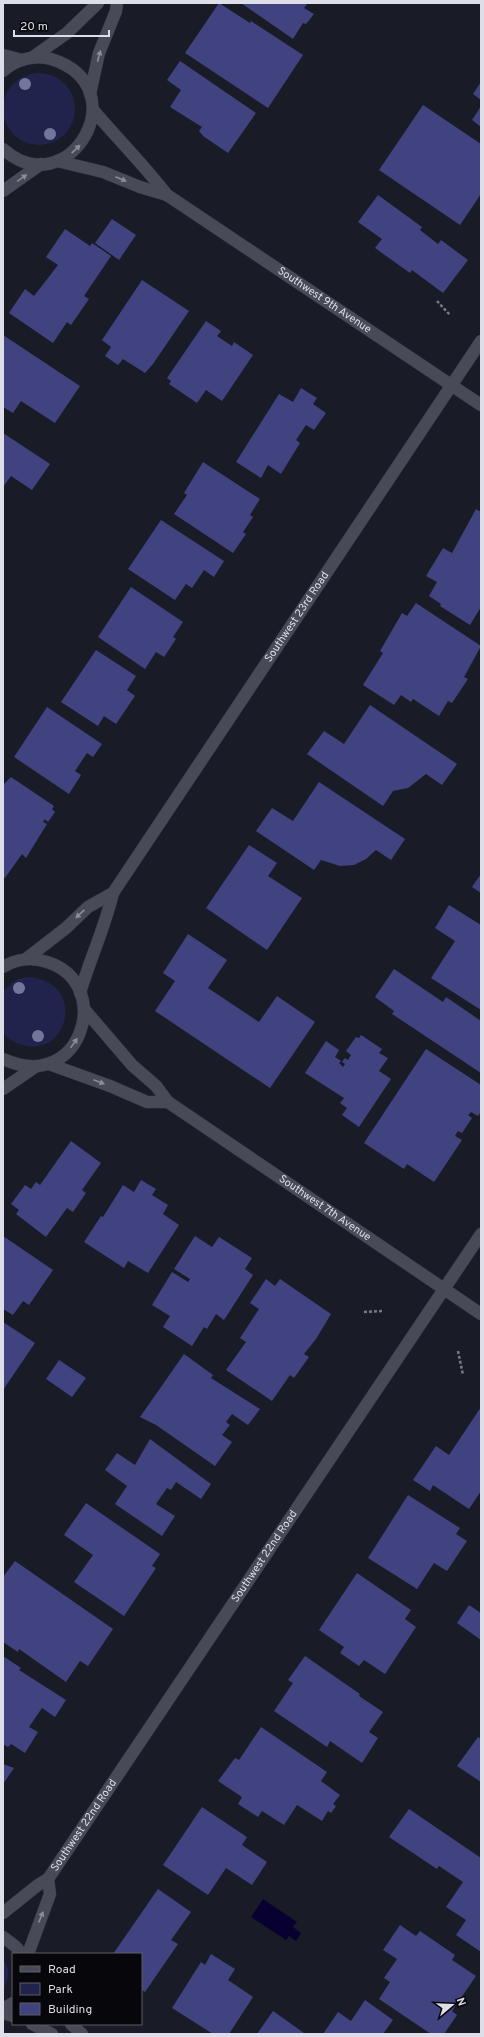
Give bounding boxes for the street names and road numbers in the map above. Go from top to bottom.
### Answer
street label: Southwest 9th Avenue [275,264,374,337]
street label: Southwest 23rd Road [262,569,332,665]
street label: Southwest 7th Avenue [276,1172,374,1244]
street label: Southwest 22nd Road [229,1508,301,1605]
street label: Southwest 22nd Road [48,1777,120,1874]

